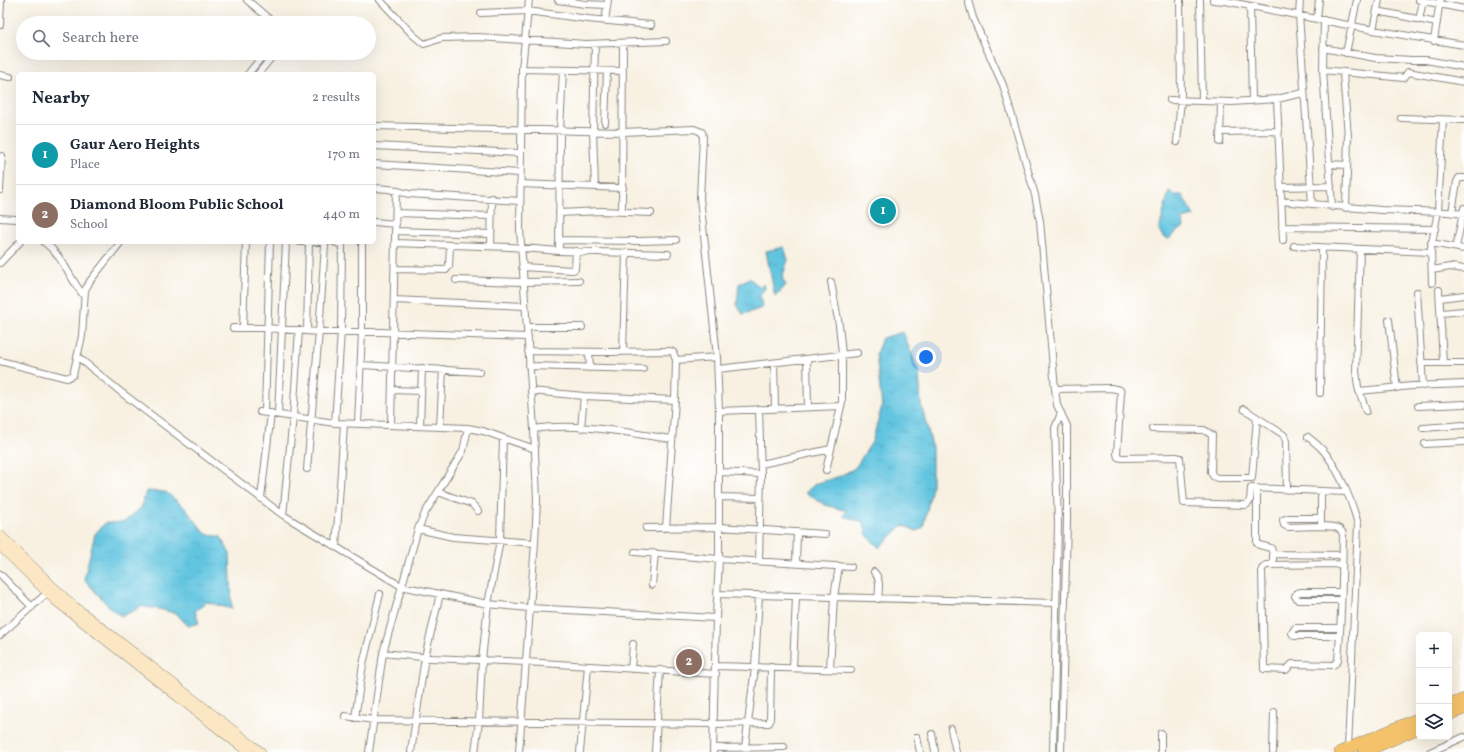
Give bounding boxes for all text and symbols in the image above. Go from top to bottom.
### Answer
search box [16,16,376,60]
icon: search [30,27,52,49]
text: Search here [62,28,139,49]
text: Nearby [32,87,90,110]
text: 2 results [312,89,360,107]
text: Gaur Aero Heights [70,135,200,156]
text: 1 [42,146,48,164]
text: 170 m [327,146,360,164]
text: Place [70,156,100,174]
text: Diamond Bloom Public School [70,195,284,216]
pin: 1 [870,196,896,226]
text: 2 [42,206,48,224]
text: 440 m [323,206,360,224]
text: School [70,216,108,234]
your location [916,347,936,367]
map controls [1416,632,1452,740]
button: + [1416,632,1452,668]
pin: 2 [676,647,702,677]
button: − [1416,668,1452,704]
button: layers [1416,704,1452,740]

